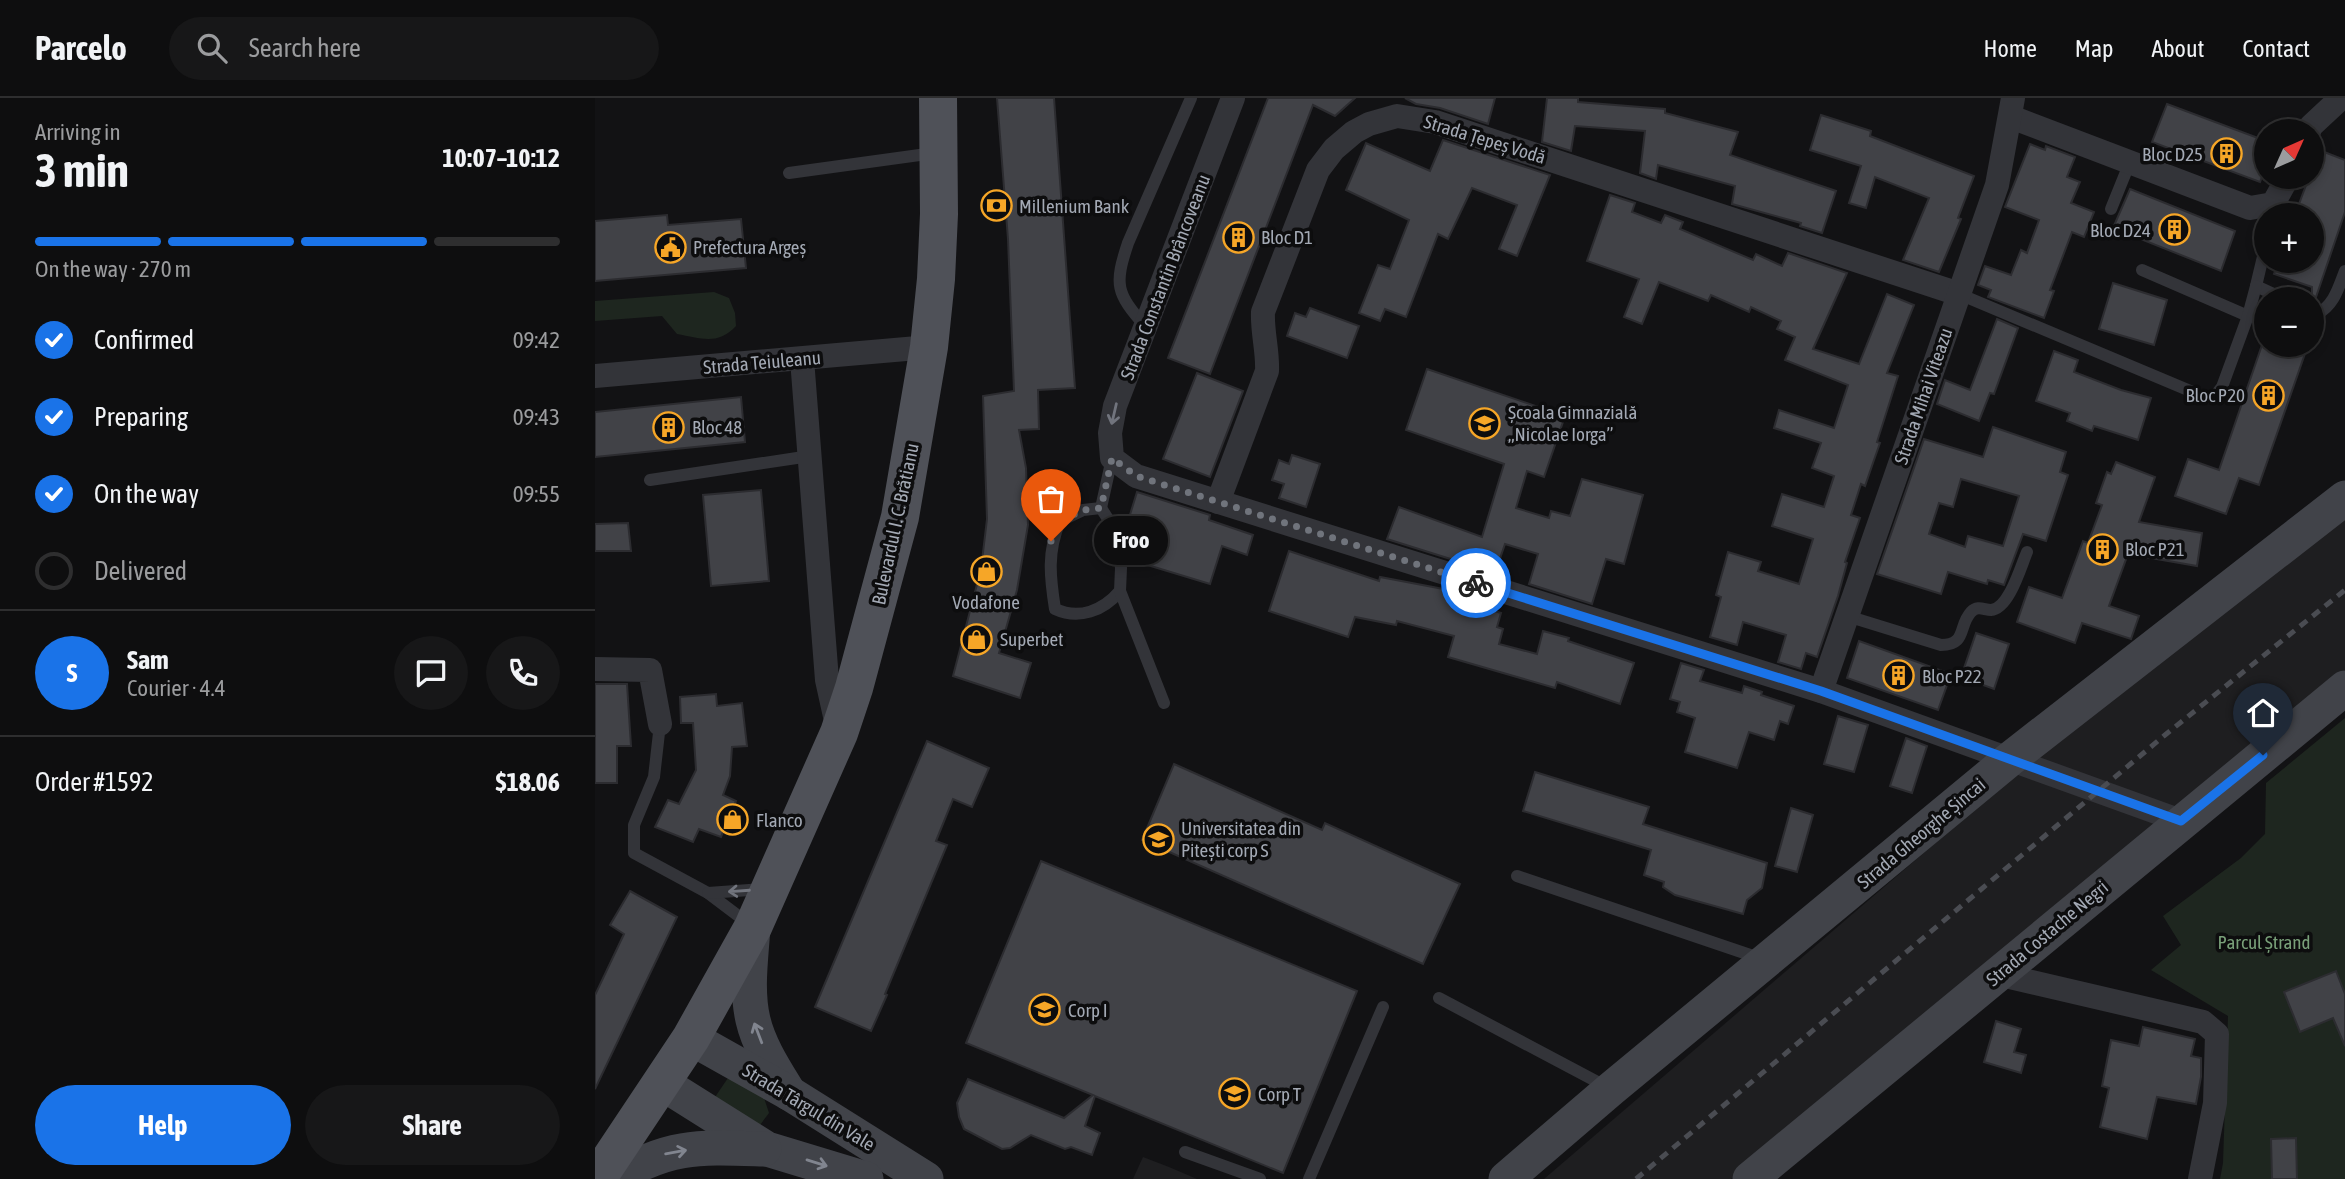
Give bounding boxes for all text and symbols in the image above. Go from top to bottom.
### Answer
search box [169,17,659,80]
text: Parcelo [35,29,127,67]
icon: search [193,29,231,67]
text: Search here [249,33,361,63]
text: Home [1983,35,2037,62]
text: Map [2075,35,2113,62]
text: About [2151,35,2204,62]
text: Contact [2242,35,2310,62]
street label: Strada Țepeș Vodă [1421,110,1549,168]
text: Arriving in [35,119,121,145]
north arrow [2254,119,2324,189]
map controls [2254,119,2324,357]
building icon: Bloc D25 [2209,137,2243,171]
text: 10:07–10:12 [442,143,560,173]
place label: Bloc D25 [2142,143,2203,165]
text: 3 min [35,144,129,197]
street label: Strada Constantin Brâncoveanu [1116,171,1214,383]
bank icon: Millenium Bank [979,189,1013,223]
place label: Millenium Bank [1019,195,1130,217]
button: + [2254,203,2324,273]
building icon: Bloc D24 [2157,213,2191,247]
place label: Bloc D24 [2090,219,2151,241]
building icon: Bloc D1 [1221,220,1255,254]
place label: Bloc D1 [1261,226,1313,248]
public building icon: Prefectura Argeș [653,230,687,264]
place label: Prefectura Argeș [693,236,806,258]
text: On the way · 270 m [35,256,191,282]
button: − [2254,287,2324,357]
icon: check [35,321,73,359]
text: Confirmed [94,325,194,355]
street label: Strada Mihai Viteazu [1889,325,1957,467]
text: 09:42 [513,327,560,353]
street label: Strada Teiuleanu [702,346,822,378]
building icon: Bloc P20 [2251,378,2285,412]
place label: Bloc P20 [2185,384,2245,406]
icon: check [35,398,73,436]
place label: Școala Gimnazială „Nicolae Iorga” [1508,401,1637,445]
text: Preparing [94,402,188,432]
one-way arrow [1107,402,1120,425]
text: 09:43 [513,404,560,430]
school or university icon: Școala Gimnazială „Nicolae Iorga” [1468,406,1502,440]
building icon: Bloc 48 [652,410,686,444]
place label: Bloc 48 [692,416,742,438]
street label: Bulevardul I. C. Brătianu [867,441,923,607]
pin [1021,469,1081,541]
icon: check [35,475,73,513]
text: On the way [94,479,199,509]
icon: bag [1032,480,1070,518]
text: 09:55 [513,481,560,507]
callout: Froo [1093,516,1167,565]
text: Froo [1112,527,1150,553]
building icon: Bloc P21 [2085,532,2119,566]
place label: Bloc P21 [2125,538,2185,560]
courier [1441,548,1511,618]
shop icon: Vodafone [969,554,1003,588]
text: Delivered [94,556,187,586]
icon: bike [1457,564,1495,602]
place label: Vodafone [952,591,1020,613]
shop icon: Superbet [960,622,994,656]
place label: Superbet [1000,628,1064,650]
button: chat [394,636,468,710]
button: phone [486,636,560,710]
text: Sam [127,645,169,675]
text: S [67,658,77,688]
building icon: Bloc P22 [1882,659,1916,693]
place label: Bloc P22 [1922,665,1982,687]
text: Courier · 4.4 [127,675,226,701]
pin [2233,683,2293,755]
icon: home [2244,694,2282,732]
text: Order #1592 [35,767,154,797]
text: $18.06 [496,767,560,797]
street label: Strada Gheorghe Șincai [1853,773,1989,893]
shop icon: Flanco [716,803,750,837]
place label: Flanco [756,809,803,831]
place label: Universitatea din Pitești corp S [1181,817,1301,861]
school or university icon: Universitatea din Pitești corp S [1141,822,1175,856]
street label: Strada Costache Negri [1982,876,2112,990]
one-way arrow [728,885,751,898]
park label: Parcul Ștrand [2218,931,2310,953]
school or university icon: Corp I [1028,993,1062,1027]
place label: Corp I [1068,999,1108,1021]
one-way arrow [751,1022,763,1044]
street label: Strada Târgul din Vale [739,1059,879,1155]
school or university icon: Corp T [1218,1077,1252,1111]
place label: Corp T [1258,1083,1302,1105]
button: Help [35,1085,291,1165]
button: Share [305,1085,560,1165]
one-way arrow [664,1145,687,1158]
one-way arrow [806,1158,828,1171]

